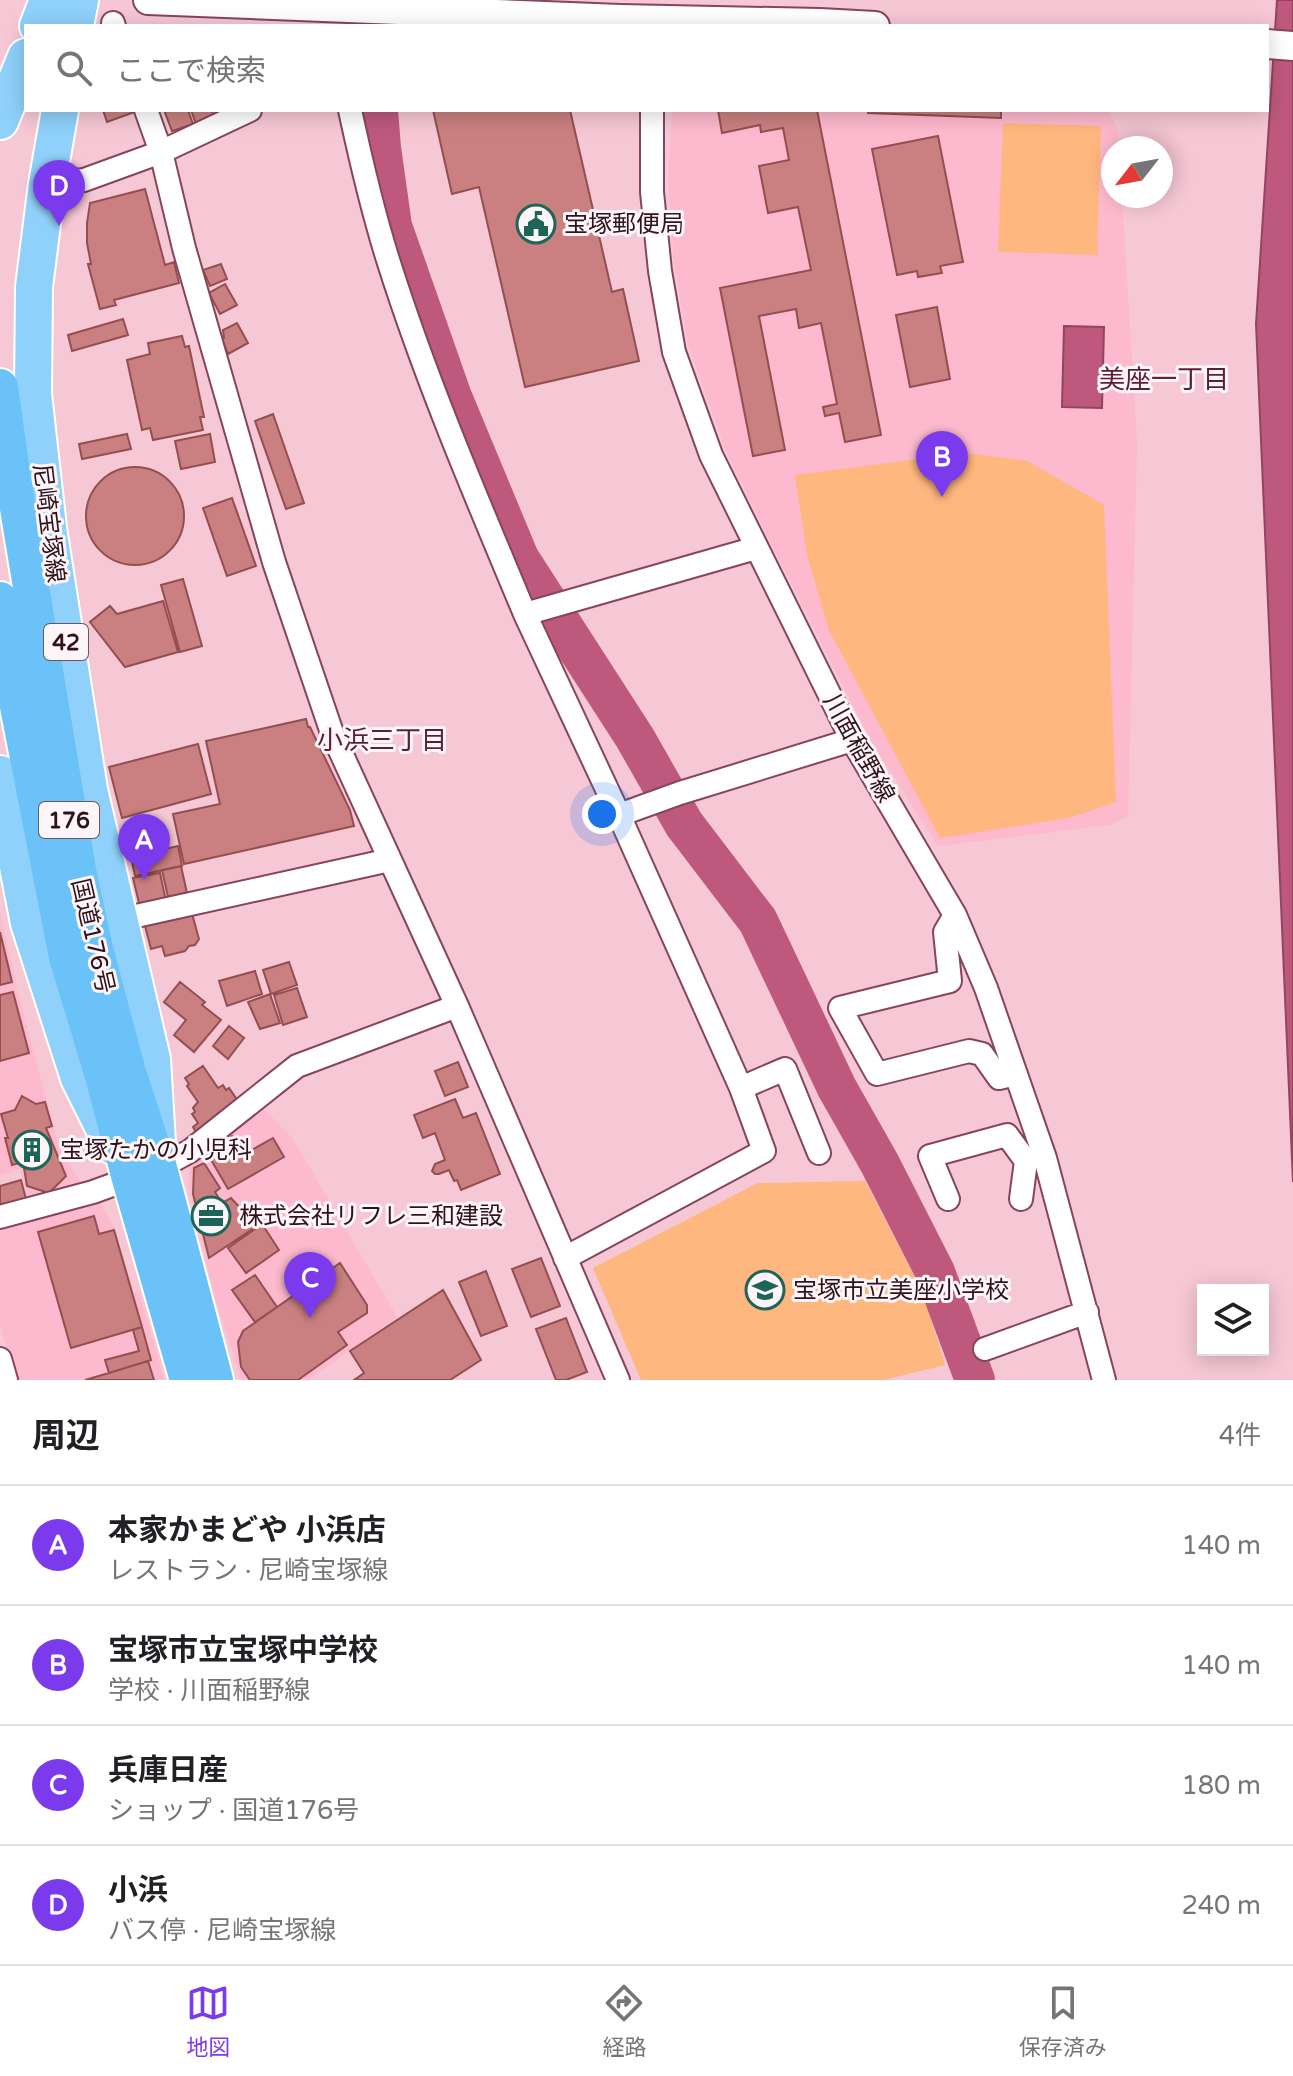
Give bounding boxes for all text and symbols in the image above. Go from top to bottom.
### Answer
search box [24,24,1269,112]
icon: search [52,46,96,90]
text: ここで検索 [116,53,266,90]
north arrow [1101,136,1173,208]
pin: D [33,160,85,226]
public building icon: 宝塚郵便局 [515,203,557,245]
place label: 宝塚郵便局 [564,210,684,239]
district label: 美座一丁目 [1099,364,1229,395]
pin: B [916,431,968,497]
street label: 尼崎宝塚線 [27,462,70,584]
road number: 42 [44,624,88,660]
street label: 川面稲野線 [817,689,900,808]
district label: 小浜三丁目 [317,725,447,756]
your location [582,794,622,834]
road number: 176 [39,802,99,838]
pin: A [118,814,170,880]
street label: 国道176号 [65,876,120,996]
building icon: 宝塚たかの小児科 [11,1129,53,1171]
place label: 宝塚たかの小児科 [60,1136,252,1165]
office icon: 株式会社リフレ三和建設 [190,1195,232,1237]
place label: 株式会社リフレ三和建設 [239,1202,503,1231]
pin: C [284,1252,336,1318]
school or university icon: 宝塚市立美座小学校 [744,1269,786,1311]
place label: 宝塚市立美座小学校 [793,1276,1009,1305]
map controls [1197,1284,1269,1356]
button: layers [1197,1284,1269,1356]
text: 周辺 [32,1416,100,1457]
text: 4件 [1219,1420,1261,1451]
text: 本家かまどや 小浜店 [108,1512,386,1549]
text: A [48,1530,68,1561]
text: 140 m [1181,1530,1261,1561]
text: レストラン · 尼崎宝塚線 [108,1555,388,1586]
text: 宝塚市立宝塚中学校 [108,1632,378,1669]
text: B [49,1650,67,1681]
text: 140 m [1181,1650,1261,1681]
text: 学校 · 川面稲野線 [108,1675,310,1706]
text: 兵庫日産 [108,1752,228,1789]
text: C [49,1770,67,1801]
text: 180 m [1181,1770,1261,1801]
text: ショップ · 国道176号 [108,1795,359,1826]
text: 小浜 [108,1872,168,1909]
text: D [48,1890,68,1921]
text: 240 m [1181,1890,1261,1921]
text: バス停 · 尼崎宝塚線 [108,1915,336,1946]
tab: 地図 [186,1981,230,2061]
tab: 経路 [602,1981,647,2061]
tab: 保存済み [1019,1981,1107,2061]

